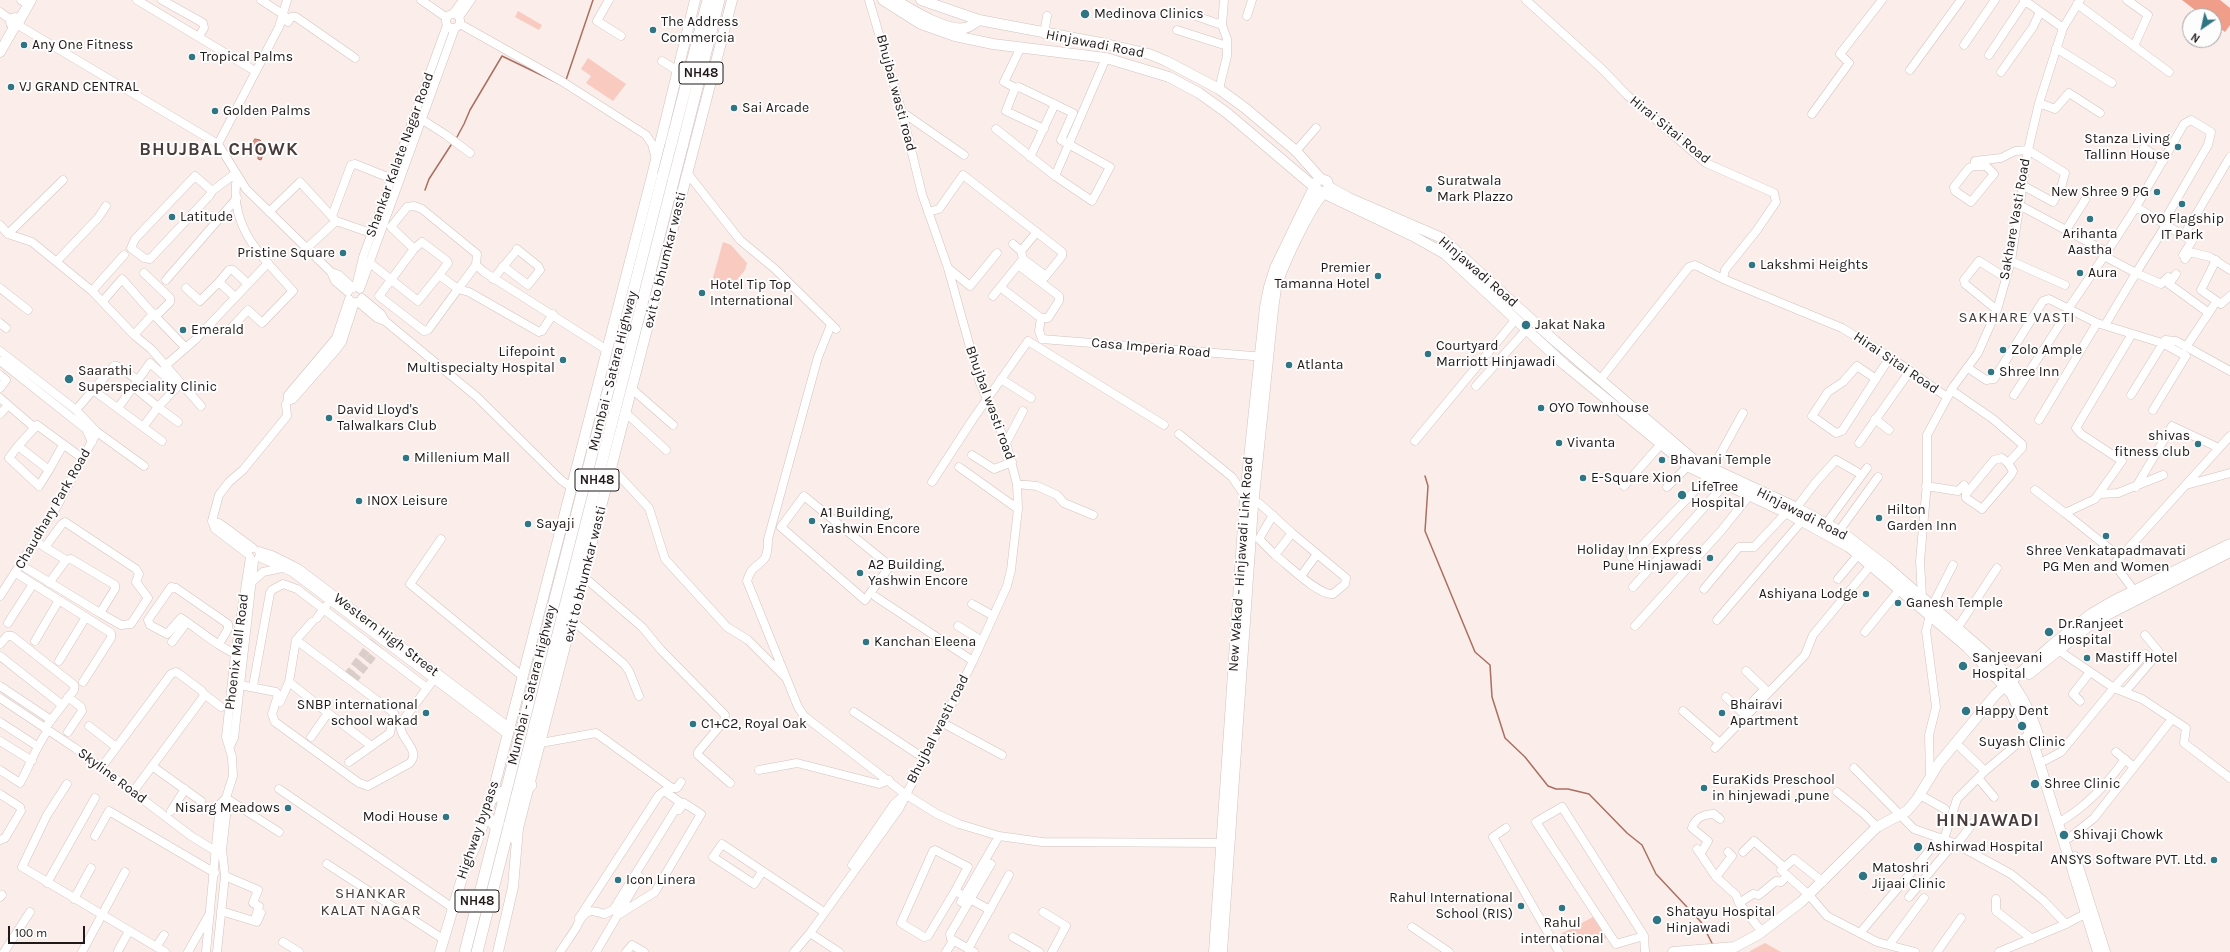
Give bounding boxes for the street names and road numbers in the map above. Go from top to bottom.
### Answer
street label: Hinjawadi Road [1044,26,1146,62]
street label: Bhujbal wasti road [872,33,920,153]
road number: NH48 [679,62,723,84]
street label: Shankar Kalate Nagar Road [362,70,438,240]
street label: Hirai Sitai Road [1626,92,1714,168]
street label: Sakhare Vasti Road [1996,157,2034,281]
street label: exit to bhumkar wasti [640,190,690,330]
street label: Hinjawadi Road [1435,233,1521,311]
street label: Mumbai - Satara Highway [585,289,641,453]
street label: Hirai Sitai Road [1850,328,1942,398]
street label: Casa Imperia Road [1091,334,1211,362]
street label: Bhujbal wasti road [962,344,1018,462]
street label: Chaudhary Park Road [12,446,94,572]
street label: New Wakad - Hinjawadi Link Road [1225,456,1257,672]
road number: NH48 [575,469,619,491]
street label: Hinjawadi Road [1754,484,1850,544]
street label: exit to bhumkar wasti [560,504,610,644]
street label: Western High Street [330,590,442,680]
street label: Phoenix Mall Road [222,593,252,711]
street label: Mumbai - Satara Highway [504,603,560,767]
street label: Bhujbal wasti road [903,672,973,786]
street label: Skyline Road [74,745,150,807]
street label: Highway bypass [453,779,503,881]
road number: NH48 [455,890,499,912]

